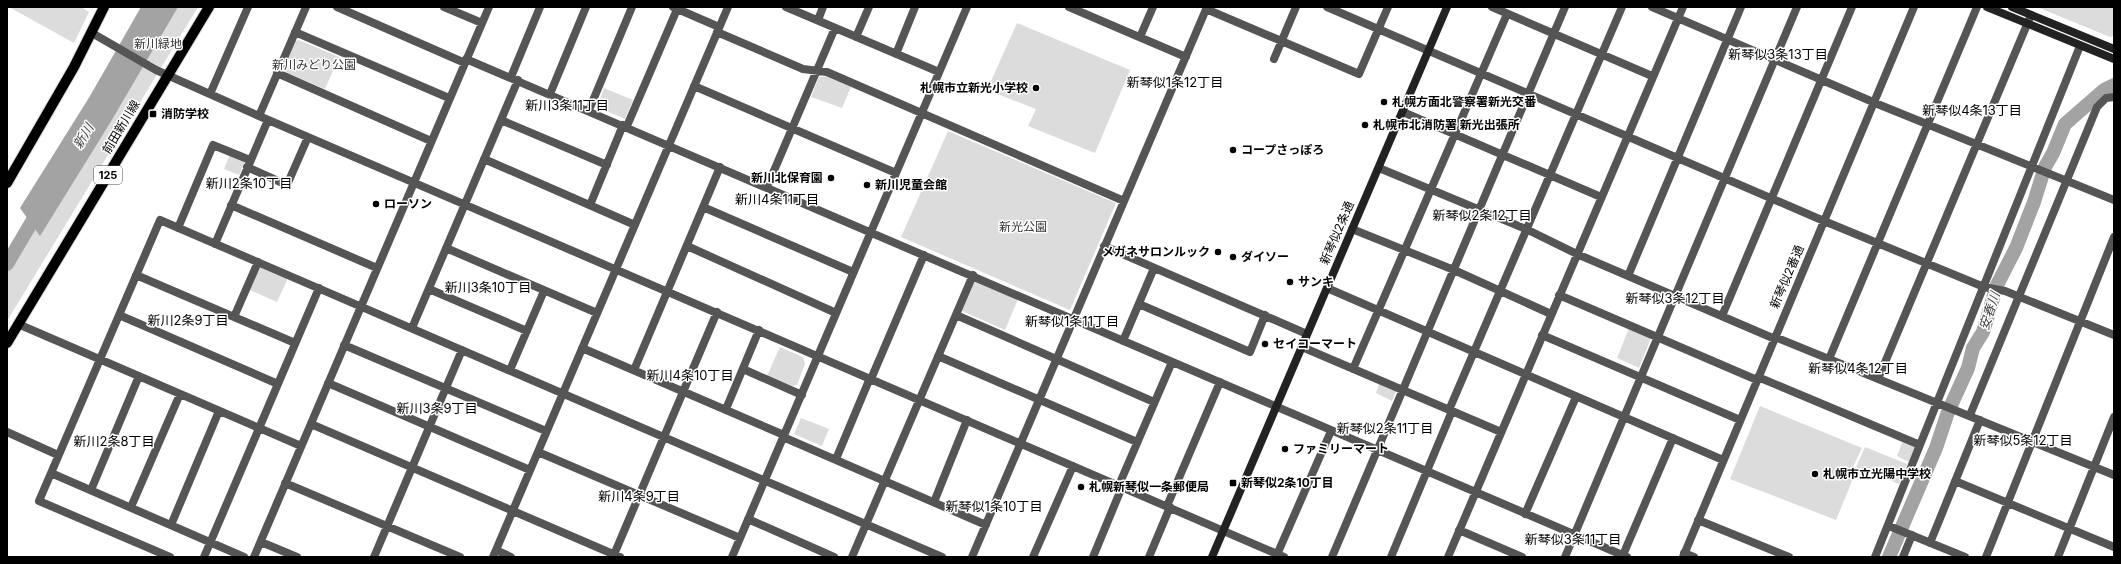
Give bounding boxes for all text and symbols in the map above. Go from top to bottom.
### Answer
park label: 新川緑地 [134,36,182,51]
district label: 新琴似3条13丁目 [1728,46,1828,62]
park label: 新川みどり公園 [272,57,356,72]
district label: 新琴似1条12丁目 [1127,74,1223,90]
place label: 札幌市立新光小学校 [920,80,1028,95]
marker: 札幌市立新光小学校 [1031,83,1041,93]
place label: 札幌方面北警察署新光交番 [1392,94,1537,109]
street label: 前田新川線 [99,97,142,156]
district label: 新川3条11丁目 [525,97,609,113]
marker: 札幌方面北警察署新光交番 [1379,97,1389,107]
district label: 新琴似4条13丁目 [1922,102,2022,118]
place label: 消防学校 [161,106,209,121]
marker: 消防学校 [148,109,158,119]
place label: 札幌市北消防署 新光出張所 [1373,117,1520,132]
water label: 新川 [69,119,98,151]
marker: 札幌市北消防署 新光出張所 [1360,120,1370,130]
place label: コープさっぽろ [1241,142,1324,157]
marker: コープさっぽろ [1228,145,1238,155]
road number: 125 [94,166,122,184]
place label: 新川北保育園 [751,170,823,185]
marker: 新川北保育園 [826,173,836,183]
district label: 新川2条10丁目 [206,175,292,191]
place label: 新川児童会館 [875,177,947,192]
marker: 新川児童会館 [862,180,872,190]
district label: 新川4条11丁目 [735,191,819,207]
place label: ローソン [384,196,432,211]
marker: ローソン [371,199,381,209]
street label: 新琴似2条通 [1316,199,1357,267]
district label: 新琴似2条12丁目 [1432,207,1532,223]
park label: 新光公園 [999,219,1047,234]
street label: 新琴似2番通 [1766,243,1807,311]
place label: メガネサロンルック [1102,244,1210,259]
marker: メガネサロンルック [1213,247,1223,257]
place label: ダイソー [1241,249,1289,264]
marker: ダイソー [1228,252,1238,262]
place label: サンキ [1298,274,1334,289]
marker: サンキ [1285,277,1295,287]
district label: 新川3条10丁目 [445,279,531,295]
water label: 安春川 [1975,288,2003,332]
district label: 新琴似3条12丁目 [1625,290,1725,306]
district label: 新川2条9丁目 [148,312,229,328]
district label: 新琴似1条11丁目 [1025,313,1119,329]
place label: セイコーマート [1273,336,1357,351]
marker: セイコーマート [1260,339,1270,349]
district label: 新琴似4条12丁目 [1808,360,1908,376]
district label: 新川4条10丁目 [647,367,733,383]
district label: 新川3条9丁目 [396,400,478,416]
district label: 新琴似2条11丁目 [1337,420,1433,436]
district label: 新琴似5条12丁目 [1973,432,2073,448]
district label: 新川2条8丁目 [74,433,154,449]
place label: ファミリーマート [1293,441,1389,456]
marker: ファミリーマート [1280,444,1290,454]
place label: 札幌市立光陽中学校 [1823,466,1931,481]
marker: 札幌市立光陽中学校 [1810,469,1820,479]
place label: 新琴似2条10丁目 [1241,475,1334,490]
marker: 新琴似2条10丁目 [1228,478,1238,488]
place label: 札幌新琴似一条郵便局 [1089,479,1209,494]
marker: 札幌新琴似一条郵便局 [1076,482,1086,492]
district label: 新川4条9丁目 [598,488,680,504]
district label: 新琴似1条10丁目 [946,498,1042,514]
district label: 新琴似3条11丁目 [1525,531,1621,547]

